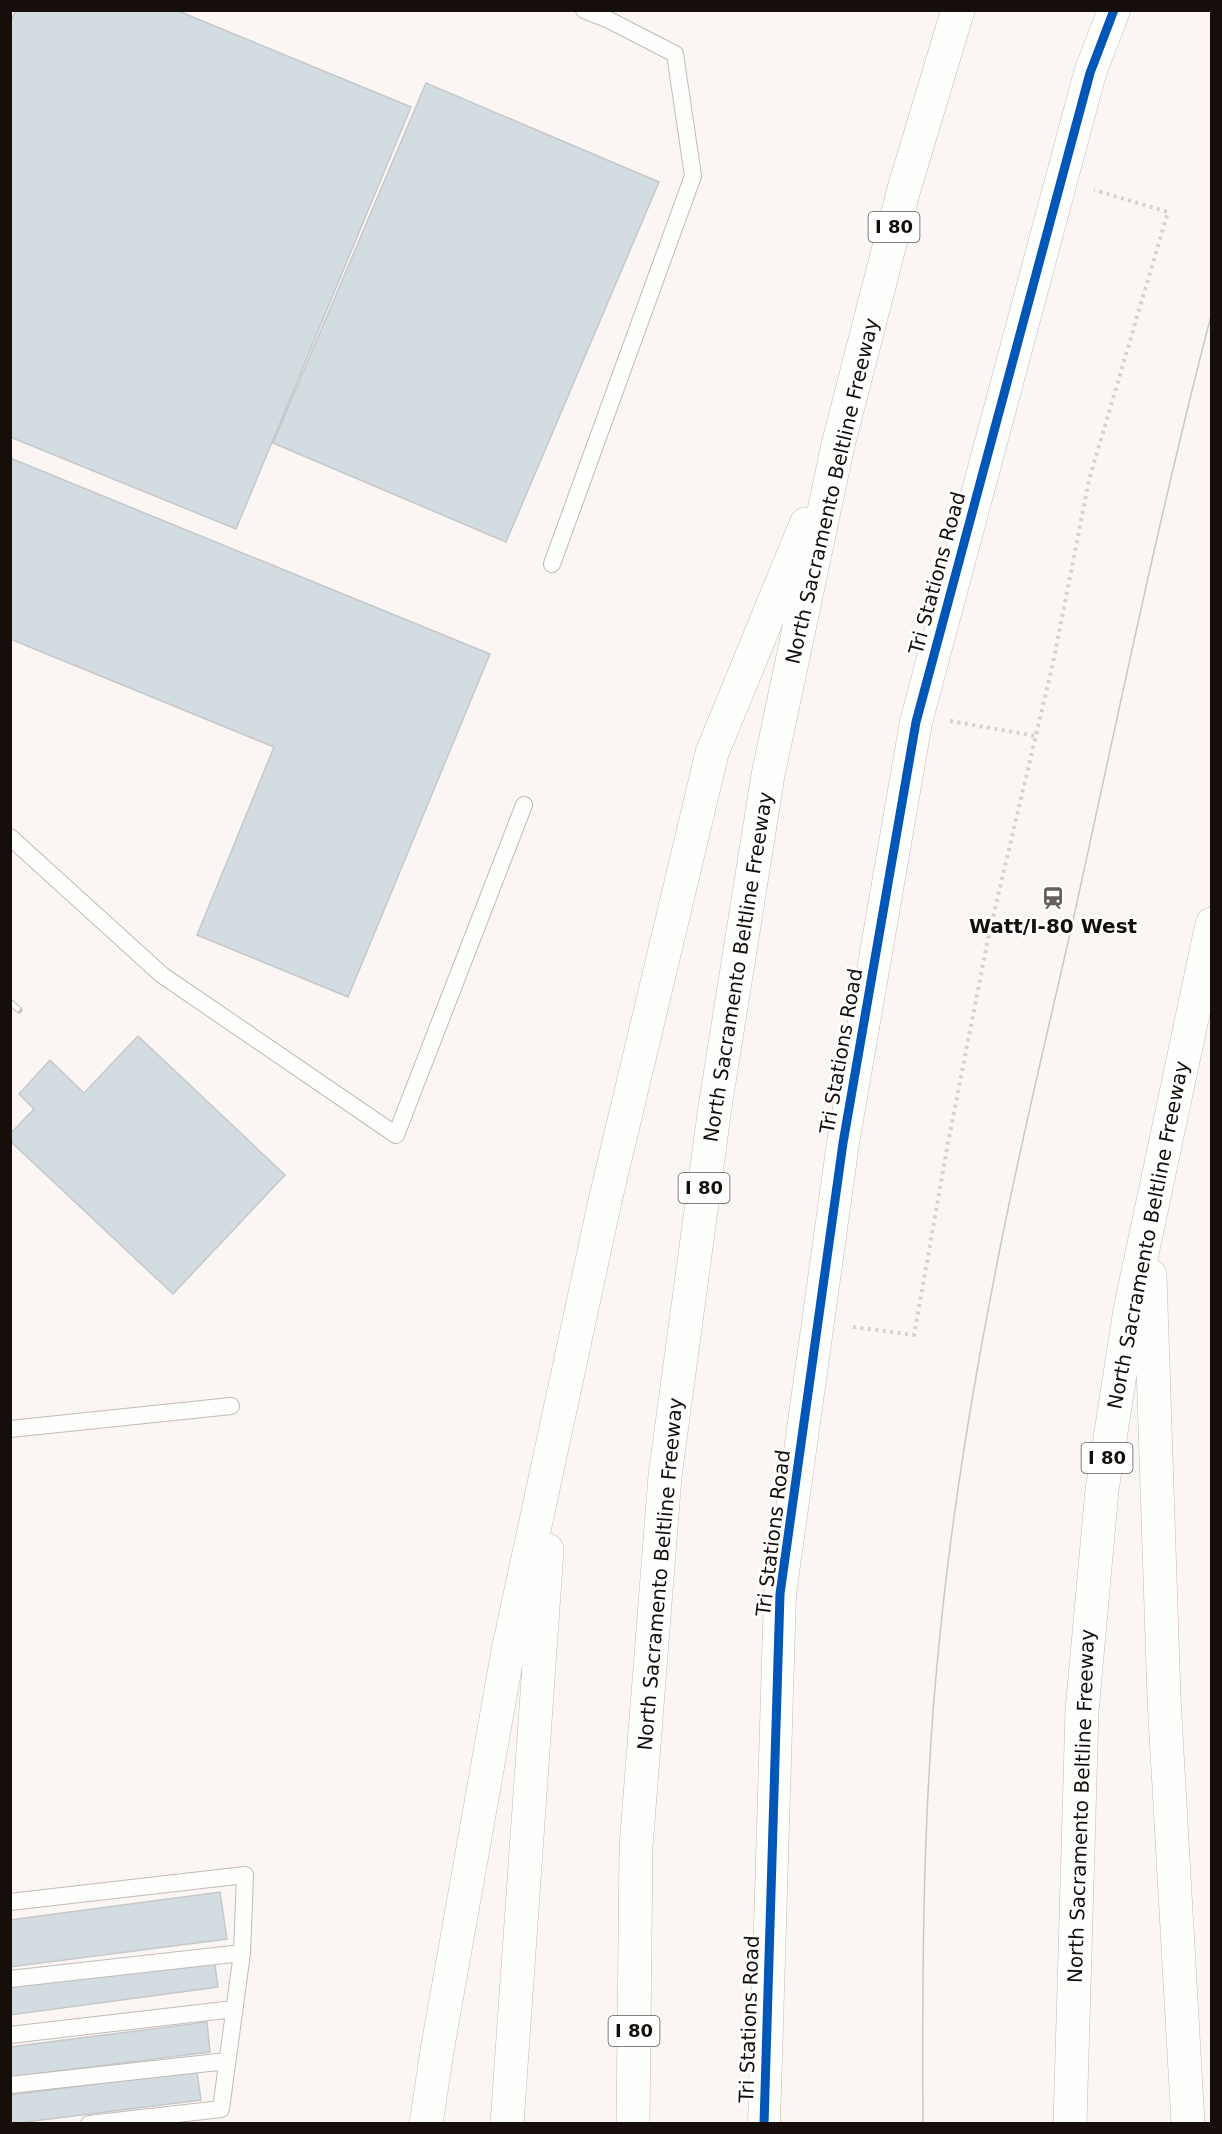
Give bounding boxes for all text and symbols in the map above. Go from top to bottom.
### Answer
road number: I 80 [868,212,920,242]
street label: North Sacramento Beltline Freeway [780,315,884,666]
street label: Tri Stations Road [903,489,970,658]
street label: North Sacramento Beltline Freeway [698,790,778,1144]
station icon: Watt/I-80 West [1040,885,1066,911]
place label: Watt/I-80 West [969,914,1138,938]
street label: Tri Stations Road [814,966,867,1137]
street label: North Sacramento Beltline Freeway [1102,1059,1194,1411]
road number: I 80 [678,1173,730,1203]
street label: North Sacramento Beltline Freeway [633,1396,687,1752]
road number: I 80 [1082,1443,1132,1473]
street label: Tri Stations Road [751,1448,795,1619]
street label: North Sacramento Beltline Freeway [1063,1628,1099,1984]
street label: Tri Stations Road [734,1935,764,2104]
road number: I 80 [608,2016,660,2046]

